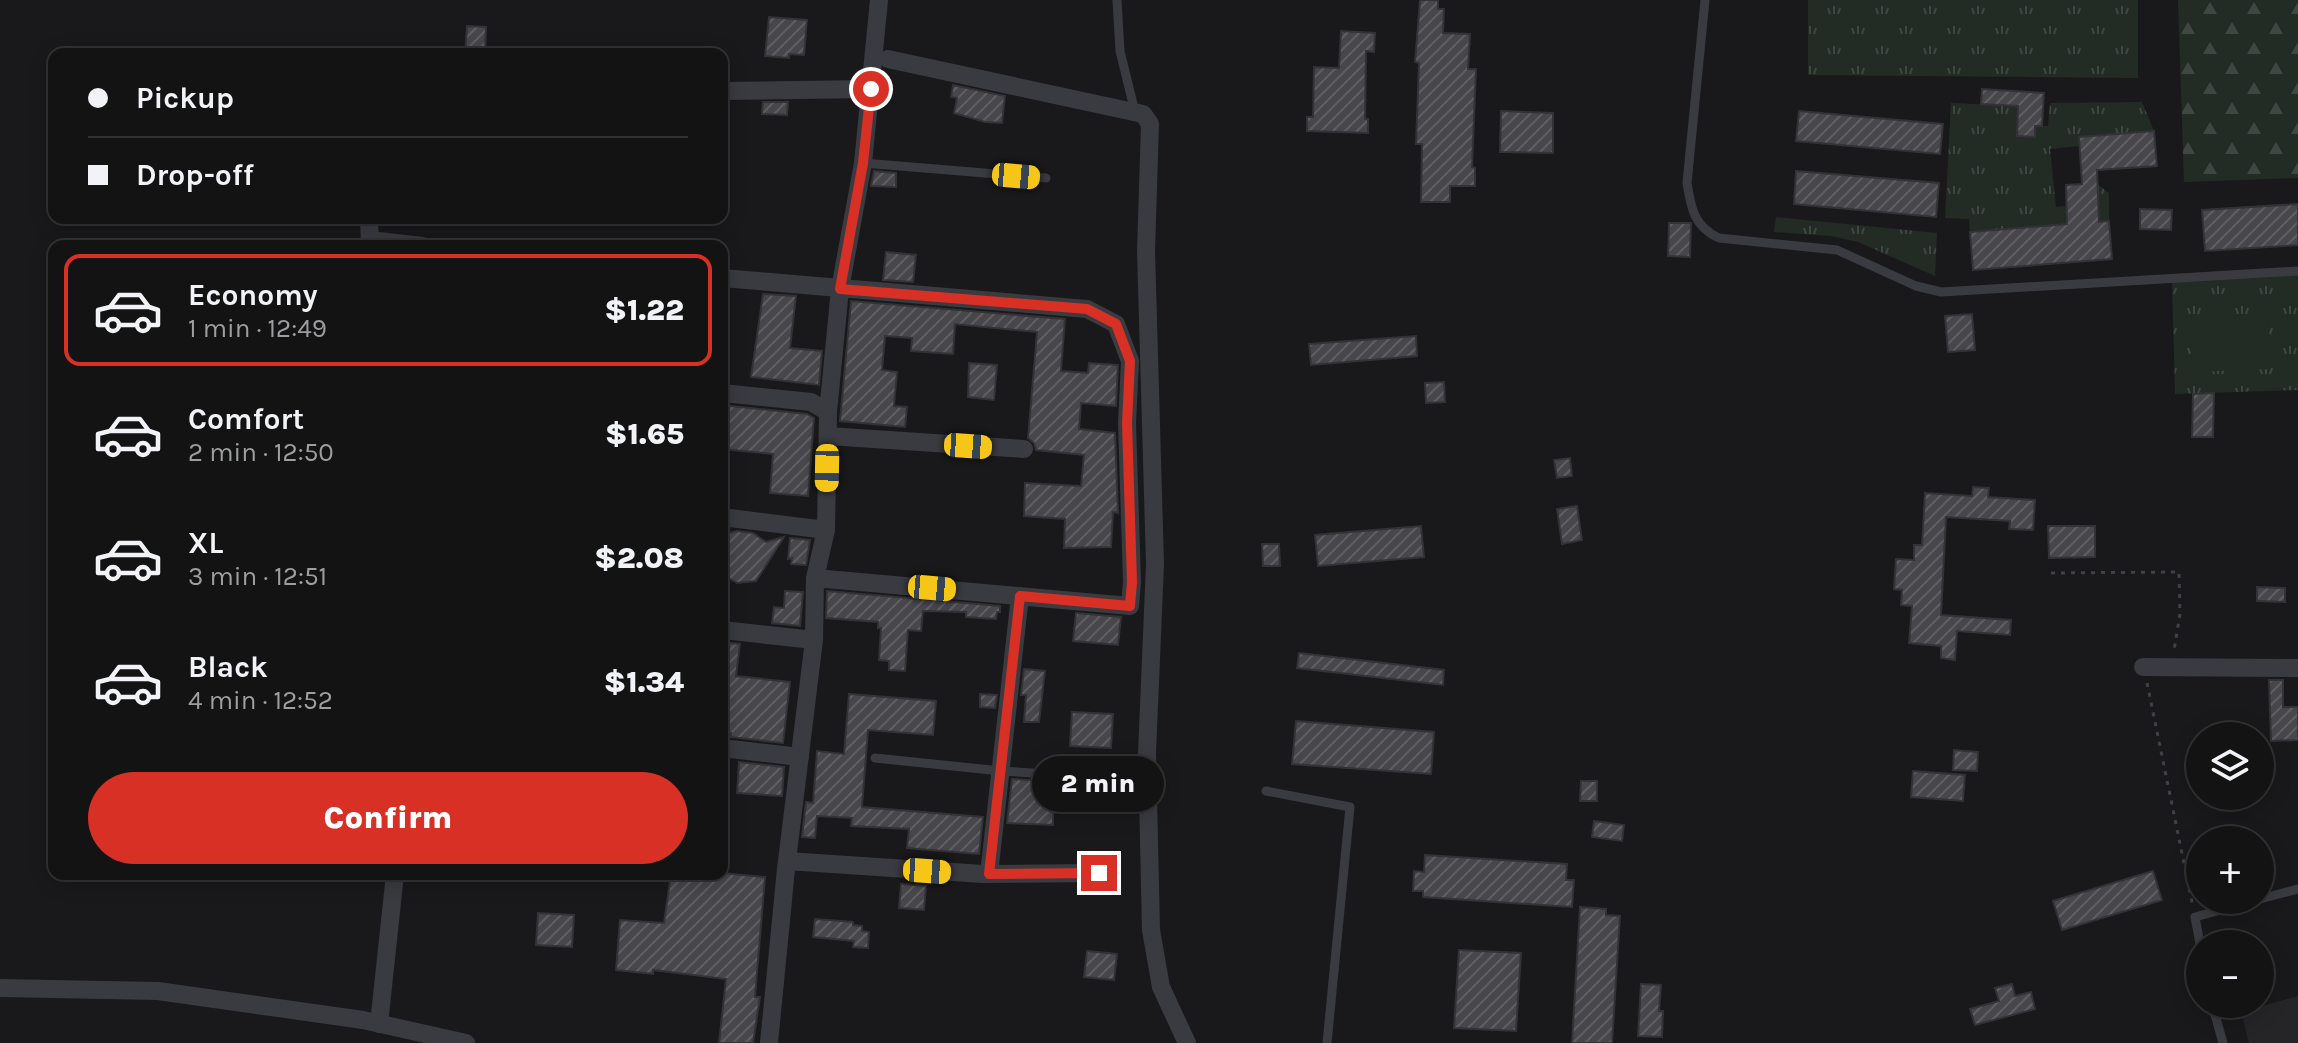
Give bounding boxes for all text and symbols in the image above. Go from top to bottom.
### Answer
route start [853,71,889,107]
text: Pickup [136,80,234,116]
text: Drop-off [136,157,254,193]
car [991,162,1041,190]
icon: car [92,274,164,346]
text: Economy [188,277,318,313]
text: $1.22 [604,292,684,328]
text: 1 min · 12:49 [188,313,327,344]
icon: car [92,398,164,470]
text: Comfort [188,401,304,437]
text: $1.65 [605,416,684,452]
car [943,432,993,460]
text: 2 min · 12:50 [188,437,334,468]
car [815,444,839,492]
icon: car [92,522,164,594]
text: XL [188,525,223,561]
text: $2.08 [594,540,684,576]
text: 3 min · 12:51 [188,561,327,592]
car [907,574,957,602]
icon: car [92,646,164,718]
text: Black [188,649,268,685]
text: $1.34 [604,664,684,700]
text: 4 min · 12:52 [188,685,333,716]
map controls [2186,722,2274,1018]
button: layers [2186,722,2274,810]
callout: 2 min [1033,757,1165,813]
text: 2 min [1061,768,1135,799]
button: Confirm [88,772,688,864]
button: + [2186,826,2274,914]
route end [1081,855,1117,891]
car [902,857,952,885]
button: − [2186,930,2274,1018]

